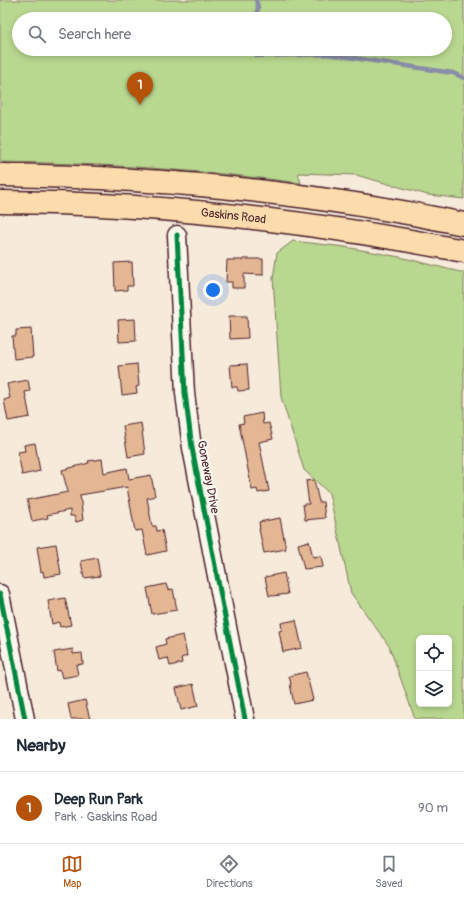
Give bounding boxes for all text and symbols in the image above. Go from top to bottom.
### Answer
search box [12,12,452,56]
icon: search [26,23,48,45]
text: Search here [58,25,131,44]
pin: 1 [127,72,153,105]
street label: Gaskins Road [200,205,267,227]
your location [203,280,223,300]
street label: Goneway Drive [194,439,222,515]
map controls [416,635,452,707]
button: locate [416,635,452,671]
button: layers [416,671,452,707]
text: Nearby [16,735,65,756]
text: Deep Run Park [54,790,143,809]
text: 1 [26,800,32,816]
text: 90 m [418,800,448,816]
text: Park · Gaskins Road [54,809,157,825]
tab: Map [61,853,83,890]
tab: Directions [206,853,253,890]
tab: Saved [375,853,403,890]

